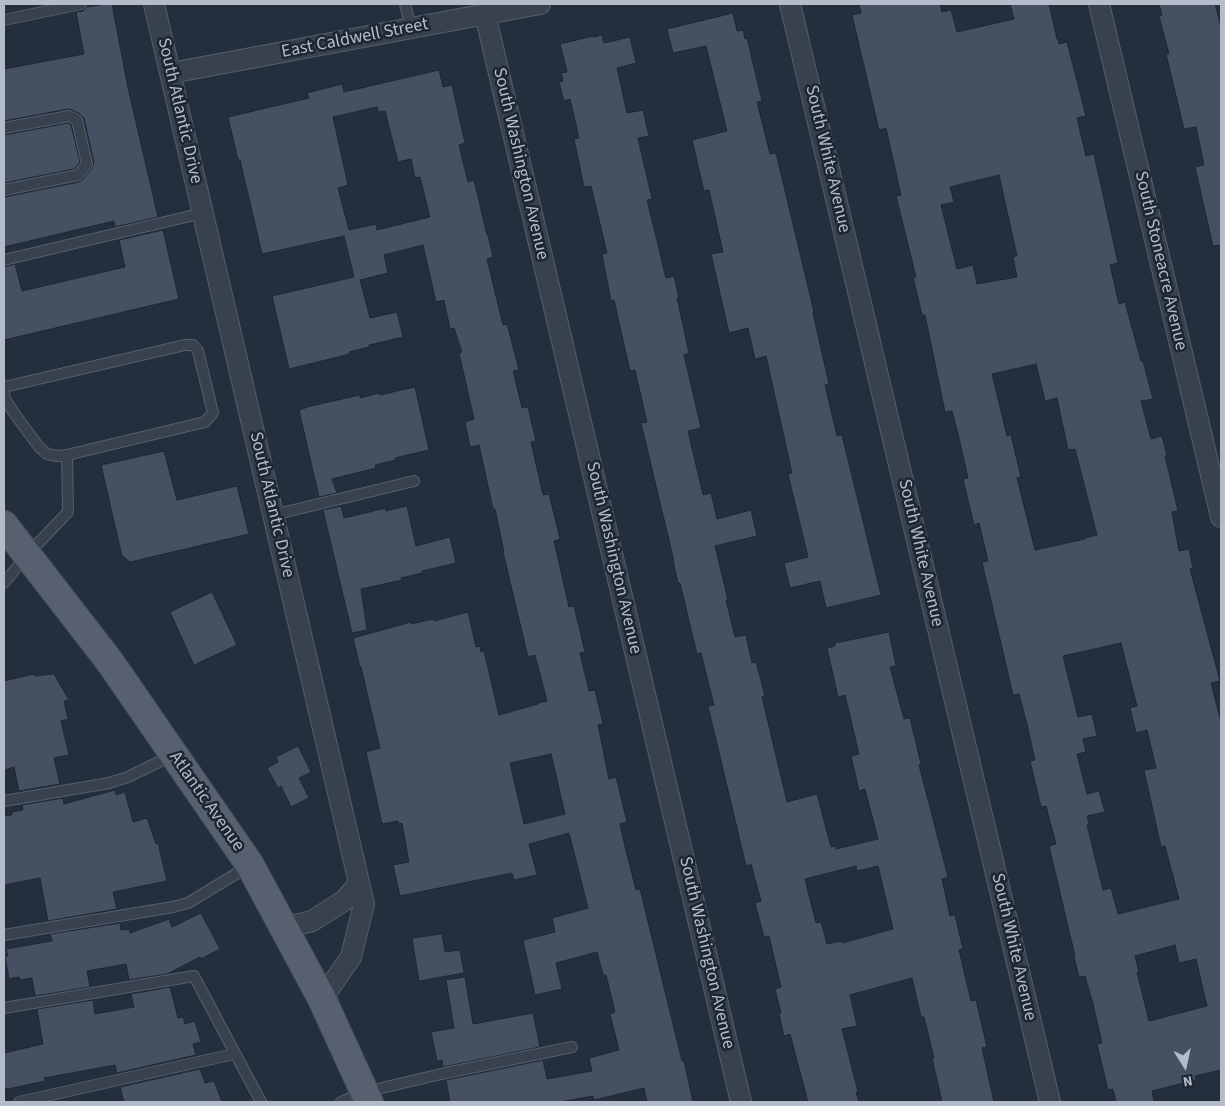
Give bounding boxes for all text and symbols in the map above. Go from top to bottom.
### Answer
street label: East Caldwell Street [280,14,430,64]
street label: South Atlantic Drive [152,36,206,186]
street label: South Washington Avenue [487,66,553,262]
street label: South White Avenue [800,83,854,235]
street label: South Stoneacre Avenue [1129,169,1191,353]
street label: South Atlantic Drive [244,430,298,580]
street label: South Washington Avenue [580,460,646,656]
street label: South White Avenue [893,477,947,629]
street label: Atlantic Avenue [164,748,248,856]
street label: South Washington Avenue [673,855,739,1051]
street label: South White Avenue [986,871,1040,1023]
north arrow [1160,1041,1210,1091]
text: N [1181,1070,1194,1091]

